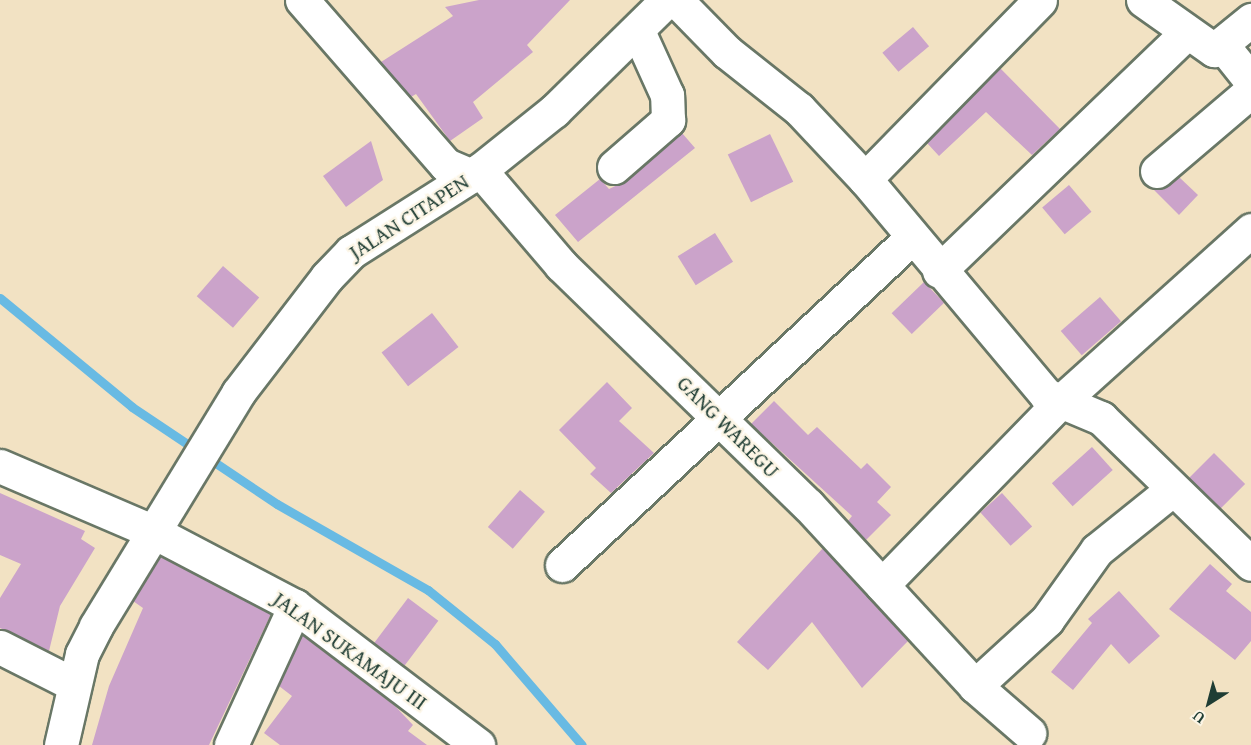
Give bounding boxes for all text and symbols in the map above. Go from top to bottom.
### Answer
street label: JALAN CITAPEN [344,169,474,265]
street label: GANG WAREGU [672,371,784,483]
street label: JALAN SUKAMAJU III [268,587,432,715]
north arrow [1179,673,1239,733]
text: U [1187,705,1210,730]

